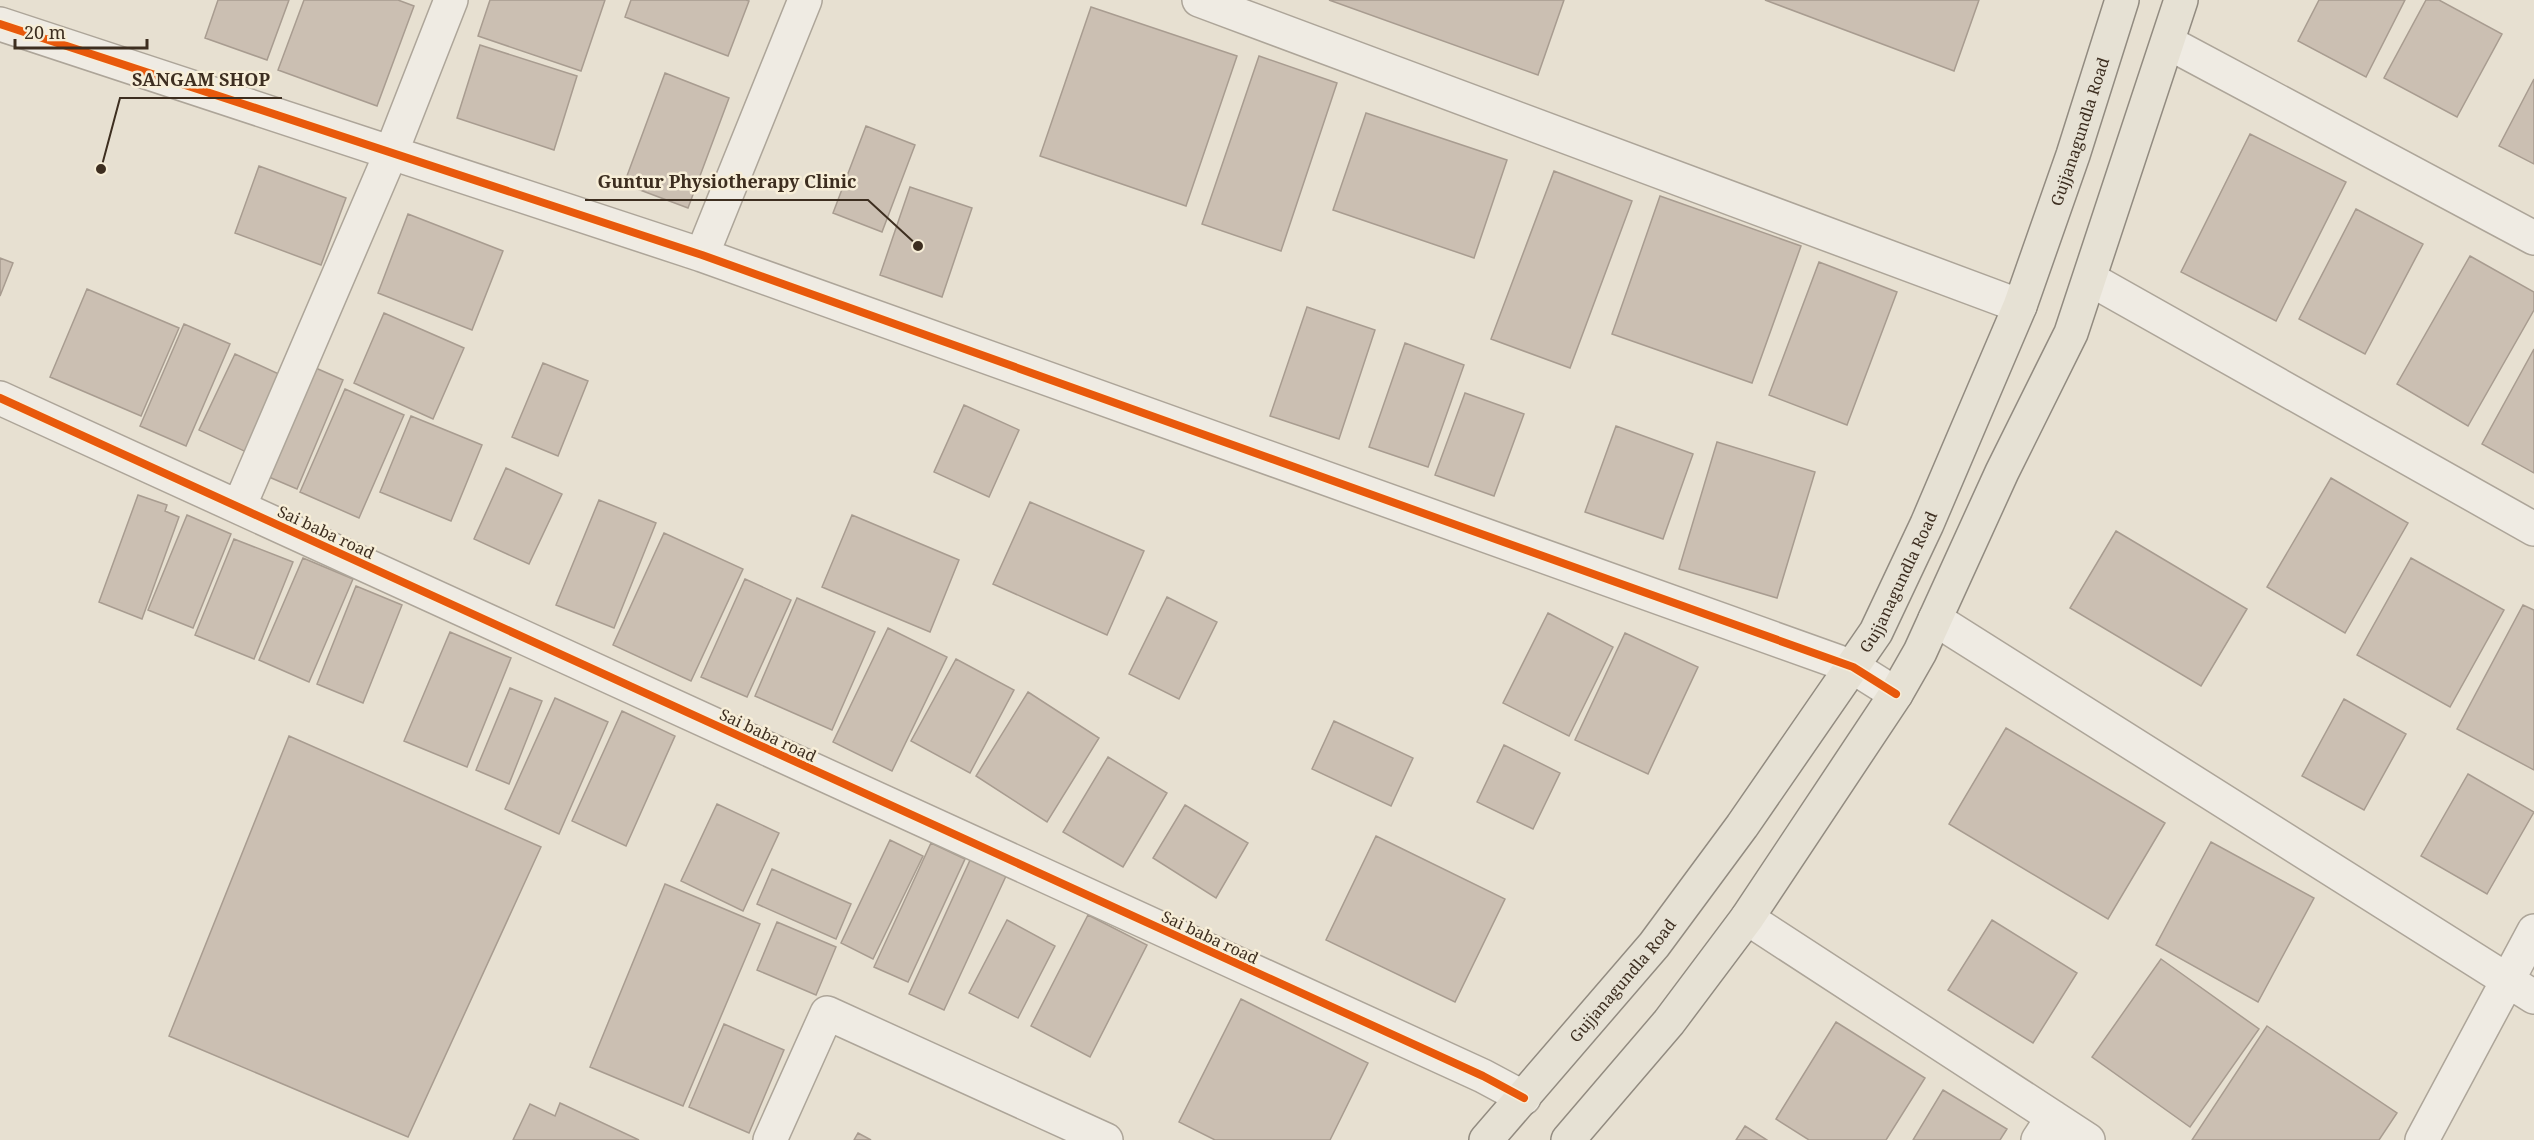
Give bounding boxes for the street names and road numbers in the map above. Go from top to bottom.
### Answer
street label: Gujjanagundla Road [2045,54,2114,209]
street label: Sai baba road [274,500,378,564]
street label: Gujjanagundla Road [1854,508,1942,657]
street label: Sai baba road [716,703,820,767]
street label: Sai baba road [1158,905,1262,969]
street label: Gujjanagundla Road [1564,914,1681,1047]

